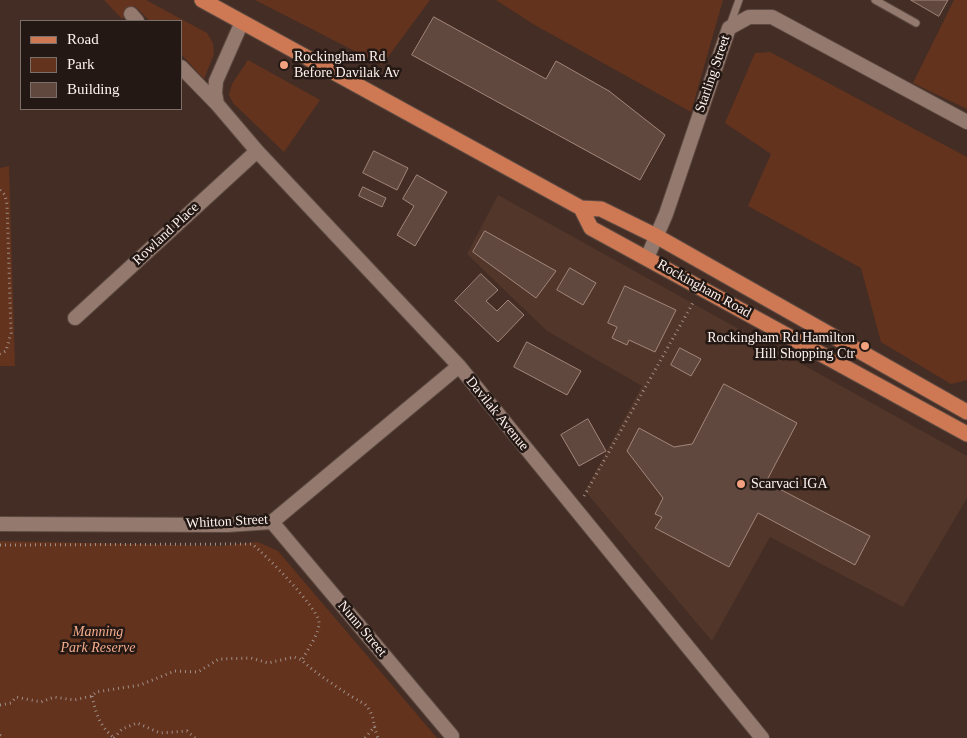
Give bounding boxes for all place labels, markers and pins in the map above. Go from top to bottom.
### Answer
place label: Rockingham Rd Before Davilak Av [294,49,399,82]
marker: Rockingham Rd Before Davilak Av [278,59,290,71]
place label: Rockingham Rd Hamilton Hill Shopping Ctr [707,330,855,362]
marker: Rockingham Rd Hamilton Hill Shopping Ctr [859,340,871,352]
place label: Scarvaci IGA [751,476,828,492]
marker: Scarvaci IGA [735,478,747,490]

